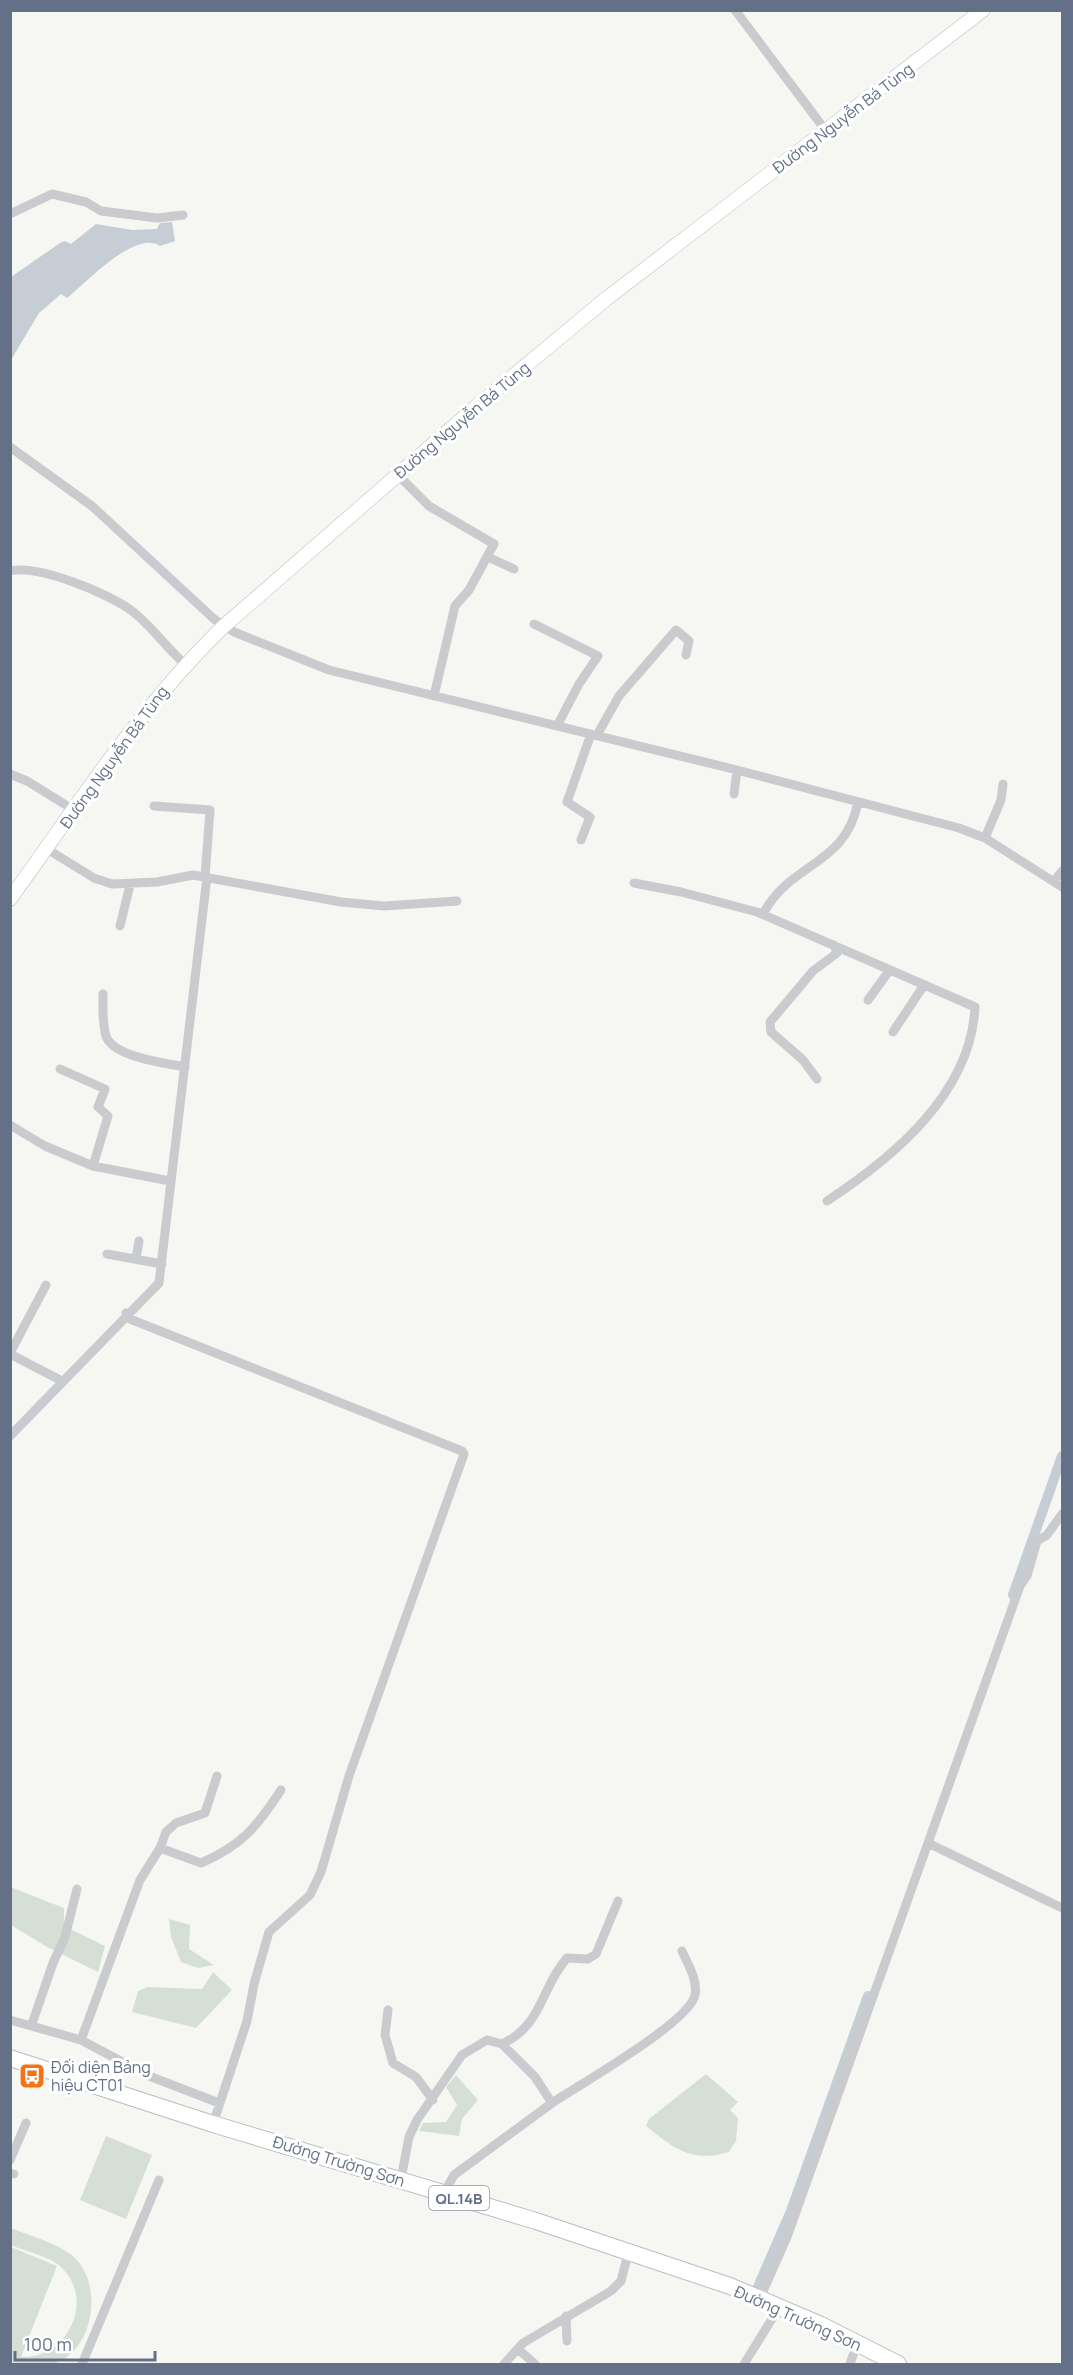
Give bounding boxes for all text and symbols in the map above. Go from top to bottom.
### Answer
street label: Đường Nguyễn Bá Tùng [768,58,918,178]
street label: Đường Nguyễn Bá Tùng [389,357,535,483]
street label: Đường Nguyễn Bá Tùng [55,681,173,833]
place label: Đối diện Bảng hiệu CT01 [51,2056,151,2096]
bus stop icon: Đối diện Bảng hiệu CT01 [17,2061,47,2091]
street label: Đường Trường Sơn [270,2130,408,2192]
road number: QL.14B [429,2186,489,2210]
street label: Đường Trường Sơn [731,2280,865,2356]
scale bar [15,2324,154,2362]
text: 100 m [24,2332,72,2356]

